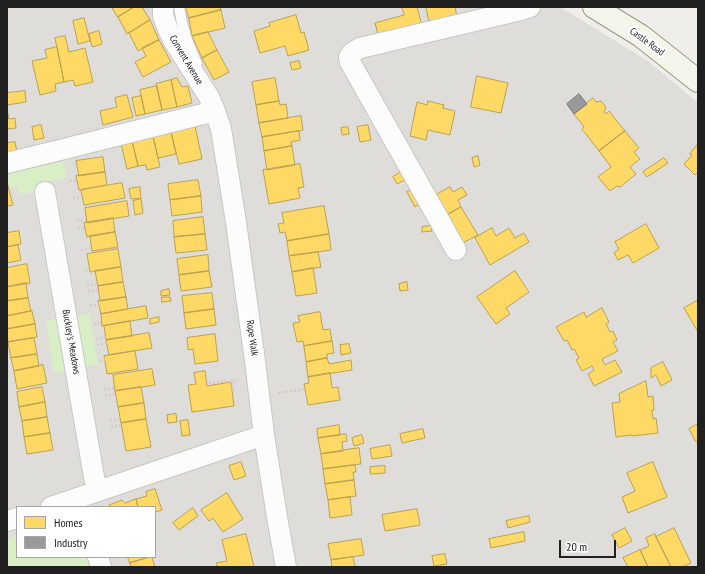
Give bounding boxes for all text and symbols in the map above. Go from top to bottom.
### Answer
street label: Castle Road [627,25,667,59]
street label: Convent Avenue [167,33,205,87]
street label: Buckley's Meadows [59,309,83,375]
street label: Rope Walk [244,319,260,357]
legend [16,506,156,558]
text: Homes [54,515,82,530]
scale bar [561,532,618,558]
text: Industry [54,535,88,550]
text: 20 m [566,539,587,554]

